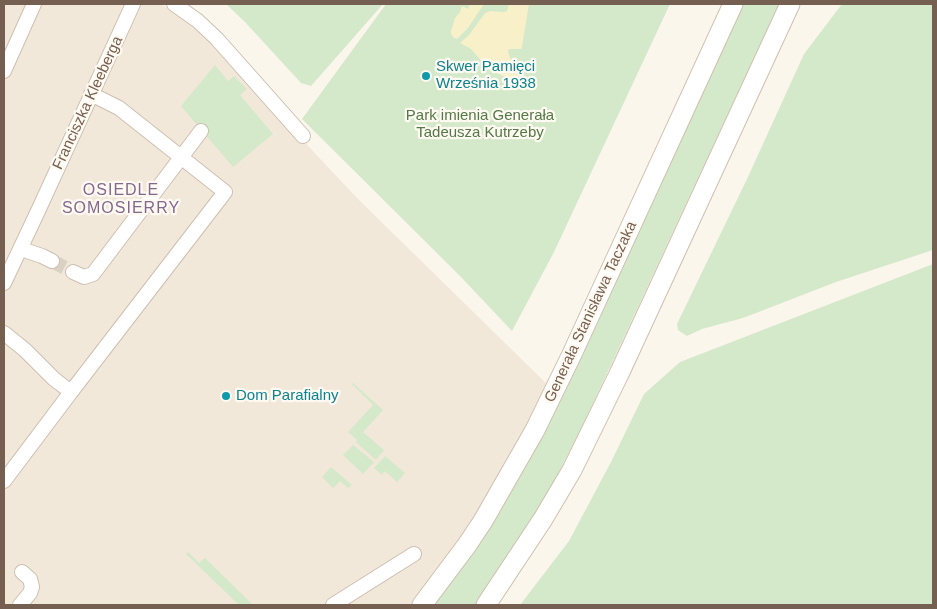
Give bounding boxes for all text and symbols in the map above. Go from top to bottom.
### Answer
street label: Franciszka Kleeberga [49,33,127,173]
place label: Skwer Pamięci Września 1938 [436,58,536,93]
marker: Skwer Pamięci Września 1938 [420,70,432,82]
park label: Park imienia Generała Tadeusza Kutrzeby [406,107,554,142]
district label: OSIEDLE SOMOSIERRY [61,181,181,219]
street label: Generała Stanisława Taczaka [541,219,641,405]
place label: Dom Parafialny [236,387,339,405]
marker: Dom Parafialny [220,390,232,402]

